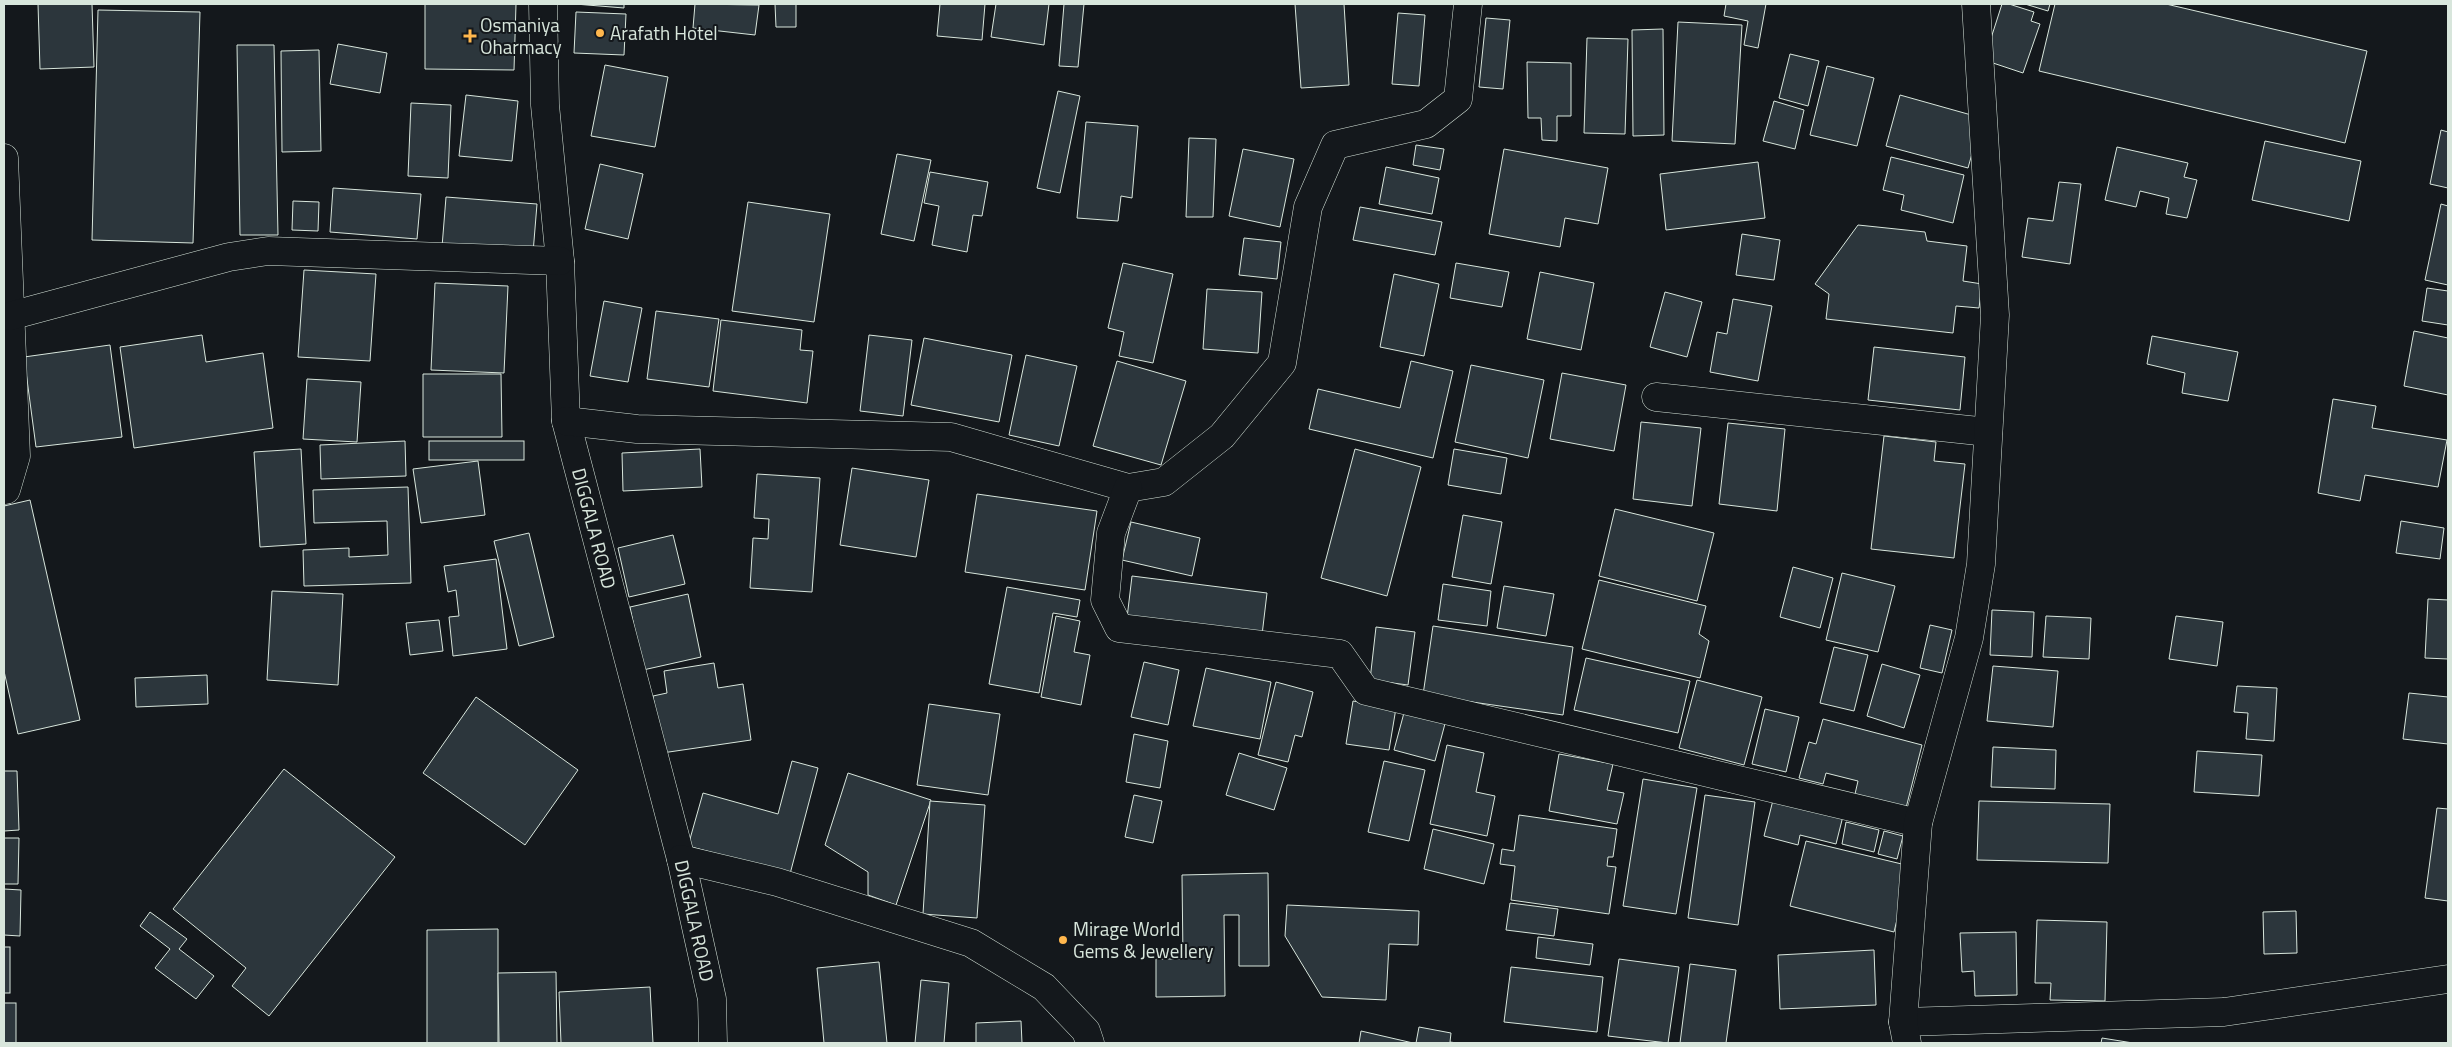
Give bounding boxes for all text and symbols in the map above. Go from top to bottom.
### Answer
place label: Osmaniya Oharmacy [480,10,562,61]
place label: Arafath Hotel [610,18,718,47]
marker: Arafath Hotel [594,27,606,39]
marker: Osmaniya Oharmacy [464,30,476,42]
street label: DIGGALA ROAD [565,465,624,592]
street label: DIGGALA ROAD [668,857,723,984]
place label: Mirage World Gems & Jewellery [1073,914,1213,965]
marker: Mirage World Gems & Jewellery [1057,934,1069,946]

